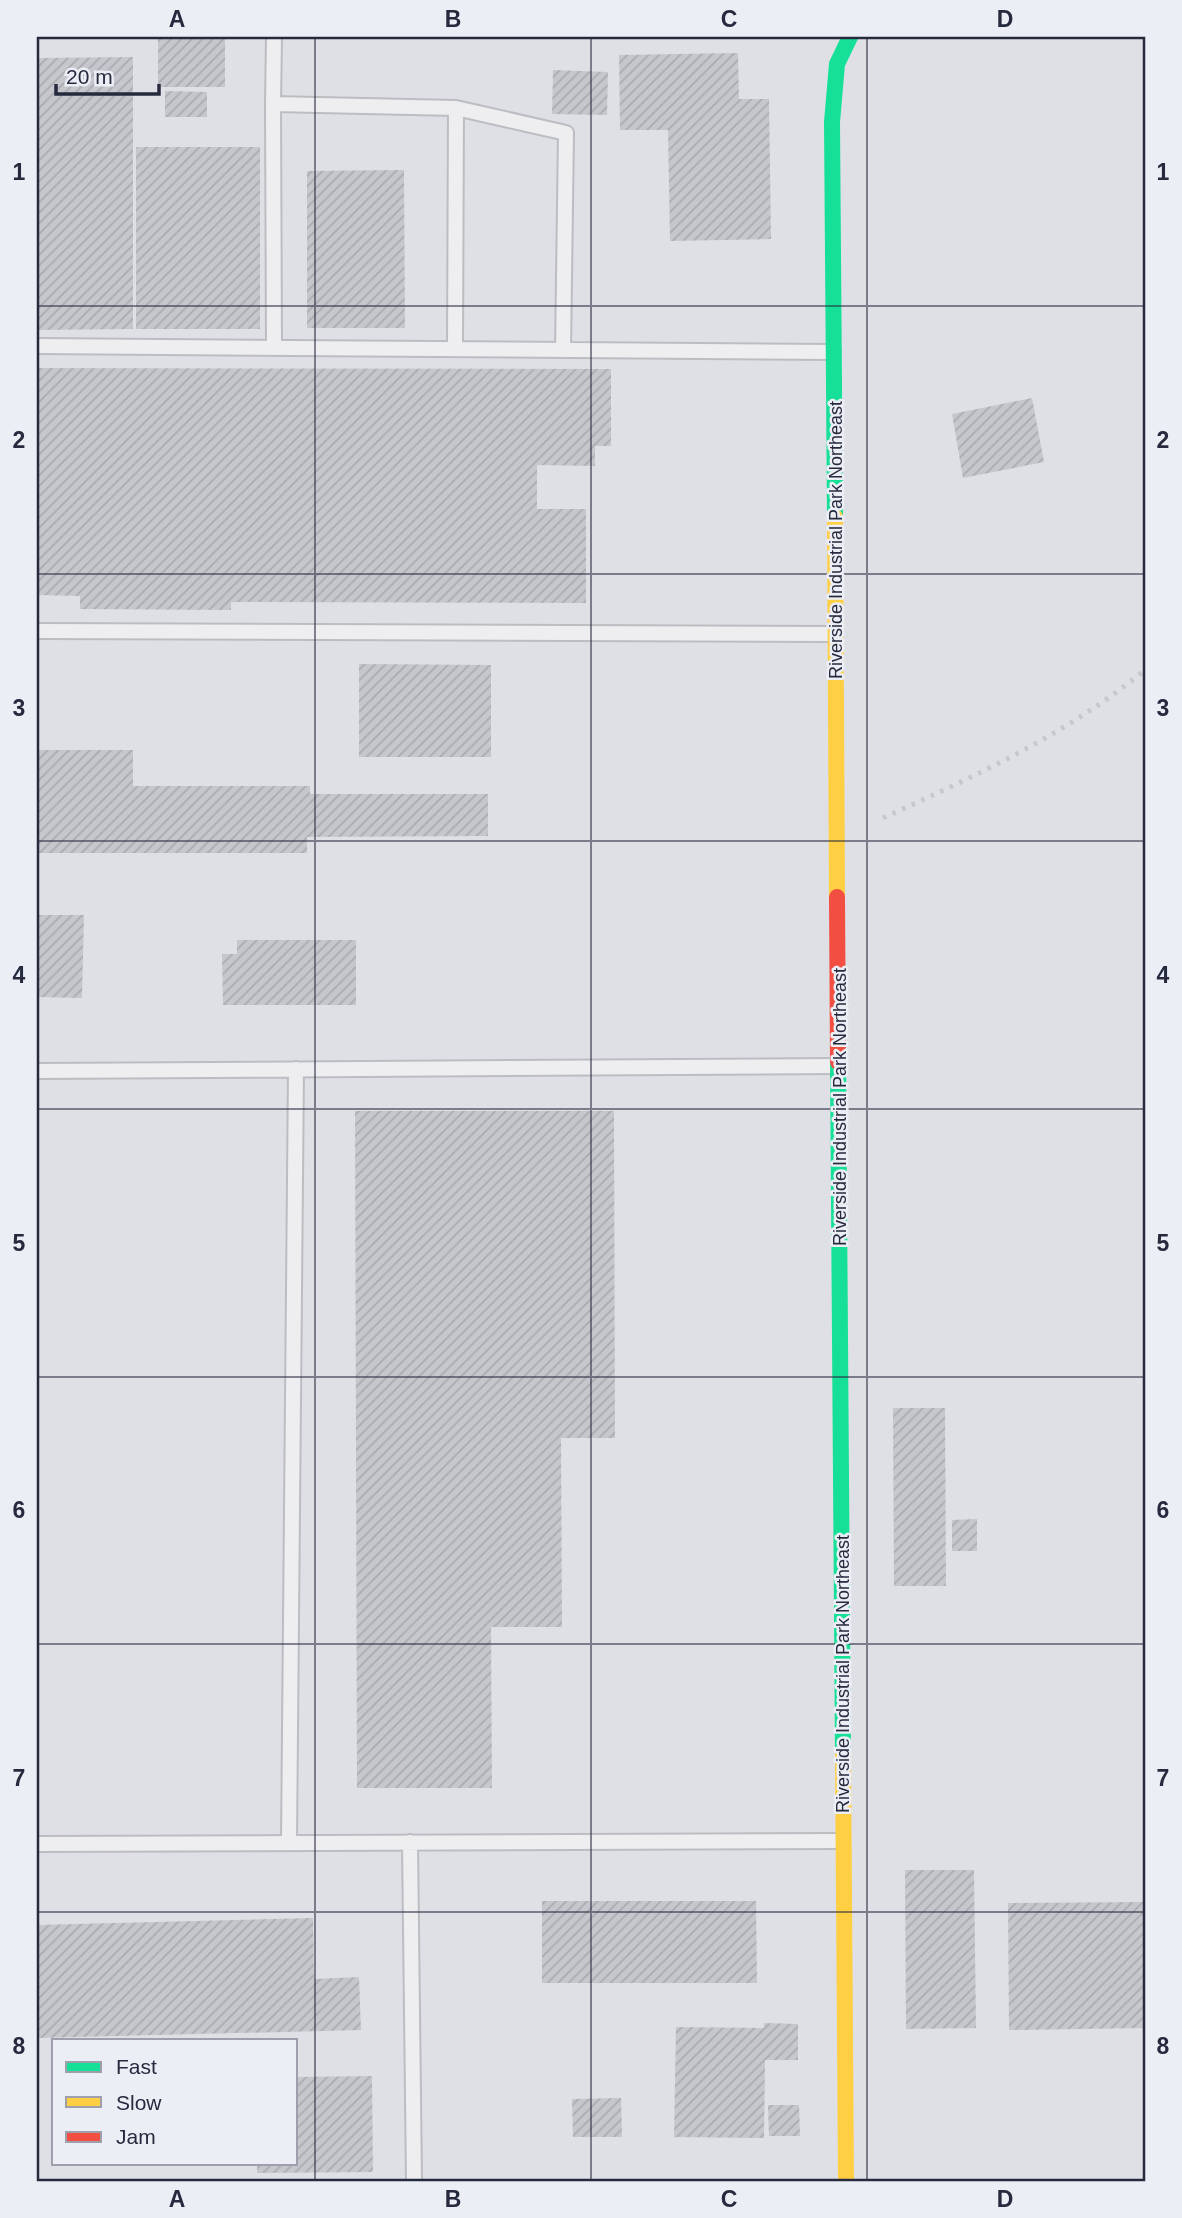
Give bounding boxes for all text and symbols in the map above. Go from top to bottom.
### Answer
text: A [169,6,185,32]
text: B [445,6,461,32]
text: C [721,6,737,32]
text: D [997,6,1013,32]
scale bar [56,52,159,96]
text: 20 m [66,65,113,88]
text: 1 [13,159,26,185]
text: 1 [1157,159,1170,185]
street label: Riverside Industrial Park Northeast [826,401,846,679]
text: 2 [13,427,25,453]
text: 2 [1157,427,1169,453]
text: 3 [13,695,25,721]
text: 3 [1157,695,1169,721]
text: 4 [13,962,26,988]
text: 4 [1157,962,1170,988]
street label: Riverside Industrial Park Northeast [830,968,850,1246]
text: 5 [13,1230,26,1256]
text: 5 [1157,1230,1170,1256]
text: 6 [13,1497,25,1523]
text: 6 [1157,1497,1169,1523]
street label: Riverside Industrial Park Northeast [833,1535,853,1813]
text: 7 [13,1765,25,1791]
text: 7 [1157,1765,1169,1791]
text: 8 [13,2033,26,2059]
text: 8 [1157,2033,1170,2059]
legend [52,2039,298,2166]
text: Fast [116,2055,157,2078]
text: Slow [116,2091,162,2114]
text: Jam [116,2125,156,2148]
text: A [169,2186,185,2212]
text: B [445,2186,461,2212]
text: C [721,2186,737,2212]
text: D [997,2186,1013,2212]

